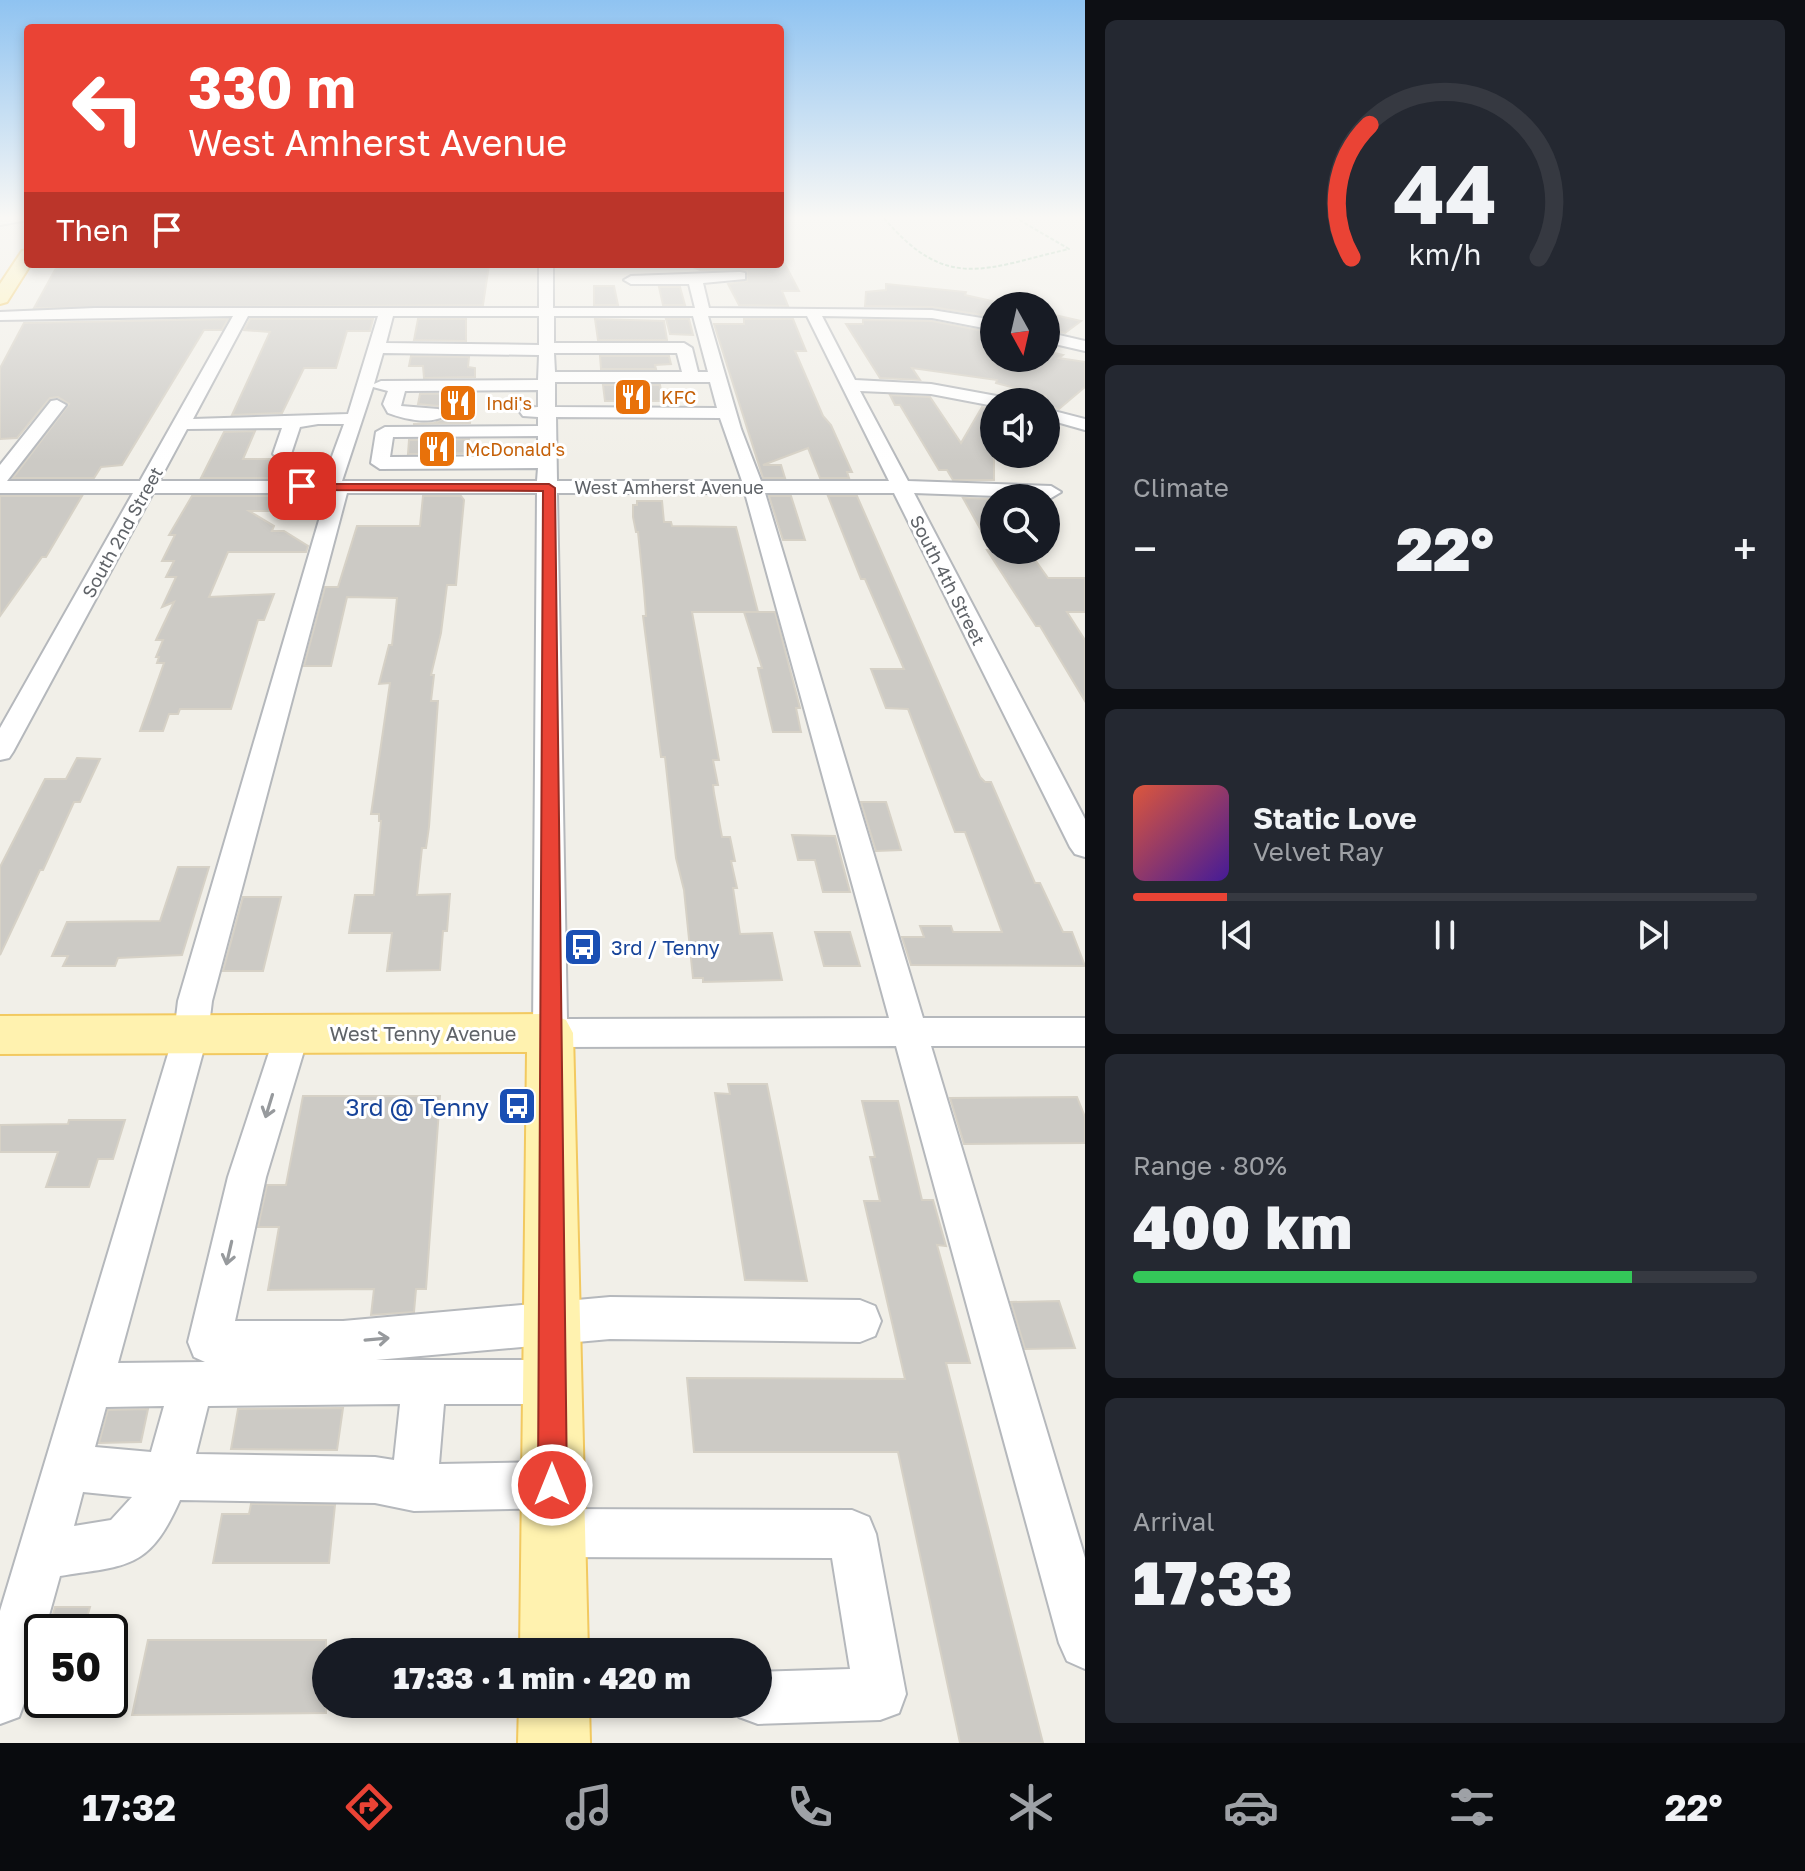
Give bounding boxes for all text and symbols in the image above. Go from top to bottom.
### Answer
text: 330 m [188,53,356,120]
icon: left [56,56,160,160]
text: West Amherst Avenue [188,121,567,164]
text: 44 [1393,142,1497,242]
icon: arrive [145,208,189,252]
text: Then [56,212,129,248]
text: km/h [1409,237,1481,271]
north arrow [980,292,1060,372]
map controls [980,292,1060,564]
restaurant icon: KFC [612,376,654,418]
restaurant icon: Indi's [437,382,479,424]
place label: KFC [661,386,696,408]
button: sound [980,388,1060,468]
place label: Indi's [486,392,532,414]
restaurant icon: McDonald's [416,428,458,470]
place label: McDonald's [465,438,565,460]
pin [268,452,336,520]
street label: South 2nd Street [77,463,167,601]
icon: arrive [280,464,324,508]
text: Climate [1133,472,1229,503]
street label: West Amherst Avenue [574,476,764,498]
button: search [980,484,1060,564]
street label: South 4th Street [906,511,990,649]
text: 22° [1396,512,1494,584]
text: − [1133,522,1157,575]
text: + [1733,522,1757,575]
text: Static Love [1253,800,1417,836]
text: Velvet Ray [1253,836,1384,867]
icon: previous [1215,913,1259,957]
icon: pause [1423,913,1467,957]
icon: next [1631,913,1675,957]
bus stop icon: 3rd / Tenny [562,926,604,968]
place label: 3rd / Tenny [611,935,720,959]
street label: West Tenny Avenue [330,1021,516,1045]
bus stop icon: 3rd @ Tenny [496,1085,538,1127]
place label: 3rd @ Tenny [345,1092,489,1121]
one-way arrow [261,1093,276,1118]
text: Range · 80% [1133,1150,1287,1181]
text: 400 km [1133,1190,1352,1262]
one-way arrow [221,1240,236,1266]
one-way arrow [363,1332,390,1347]
position arrow [510,1443,594,1527]
text: Arrival [1133,1506,1214,1537]
text: 17:33 [1133,1546,1293,1618]
speed limit sign: 50 [24,1614,128,1718]
text: 17:33 · 1 min · 420 m [394,1660,691,1696]
icon: directions [341,1779,397,1835]
icon: music [561,1779,617,1835]
icon: phone [782,1779,838,1835]
icon: climate [1003,1779,1059,1835]
icon: car [1223,1779,1279,1835]
icon: filters [1444,1779,1500,1835]
text: 17:32 [82,1786,176,1829]
text: 22° [1665,1786,1723,1829]

